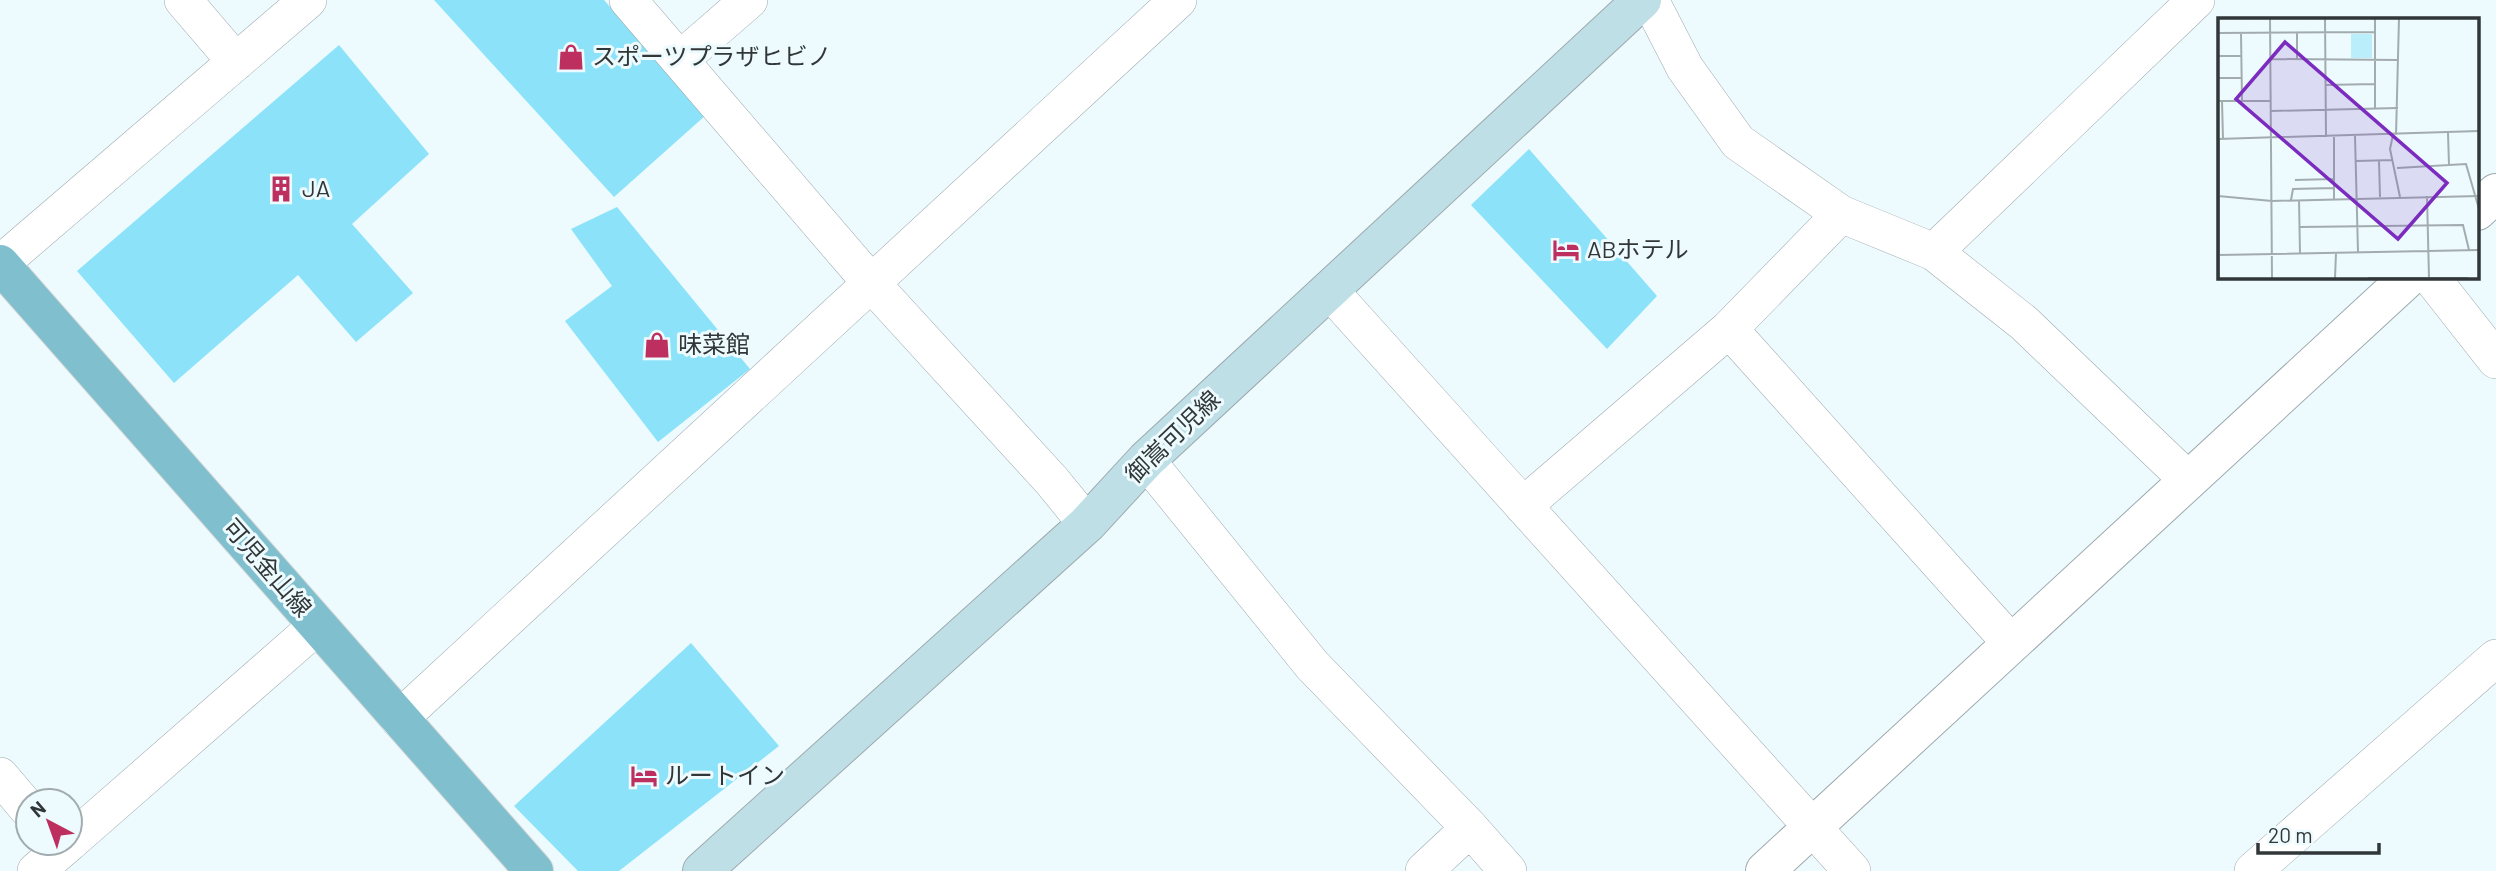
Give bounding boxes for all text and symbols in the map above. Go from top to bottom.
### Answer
inset map [2218,18,2478,278]
place label: スポーツプラザヒビノ [592,41,832,70]
shop icon: スポーツプラザヒビノ [556,42,586,72]
place label: JA [302,173,330,202]
building icon: JA [266,174,296,204]
place label: ABホテル [1587,234,1689,263]
hotel icon: ABホテル [1551,235,1581,265]
place label: 味菜館 [678,329,750,358]
shop icon: 味菜館 [642,330,672,360]
street label: 御嵩可児線 [1119,384,1225,488]
street label: 可児金山線 [218,512,318,622]
place label: ルートイン [665,760,785,789]
hotel icon: ルートイン [629,761,659,791]
north arrow [14,787,84,857]
text: N [25,796,50,822]
scale bar [2258,812,2379,856]
text: 20 m [2268,822,2313,847]

